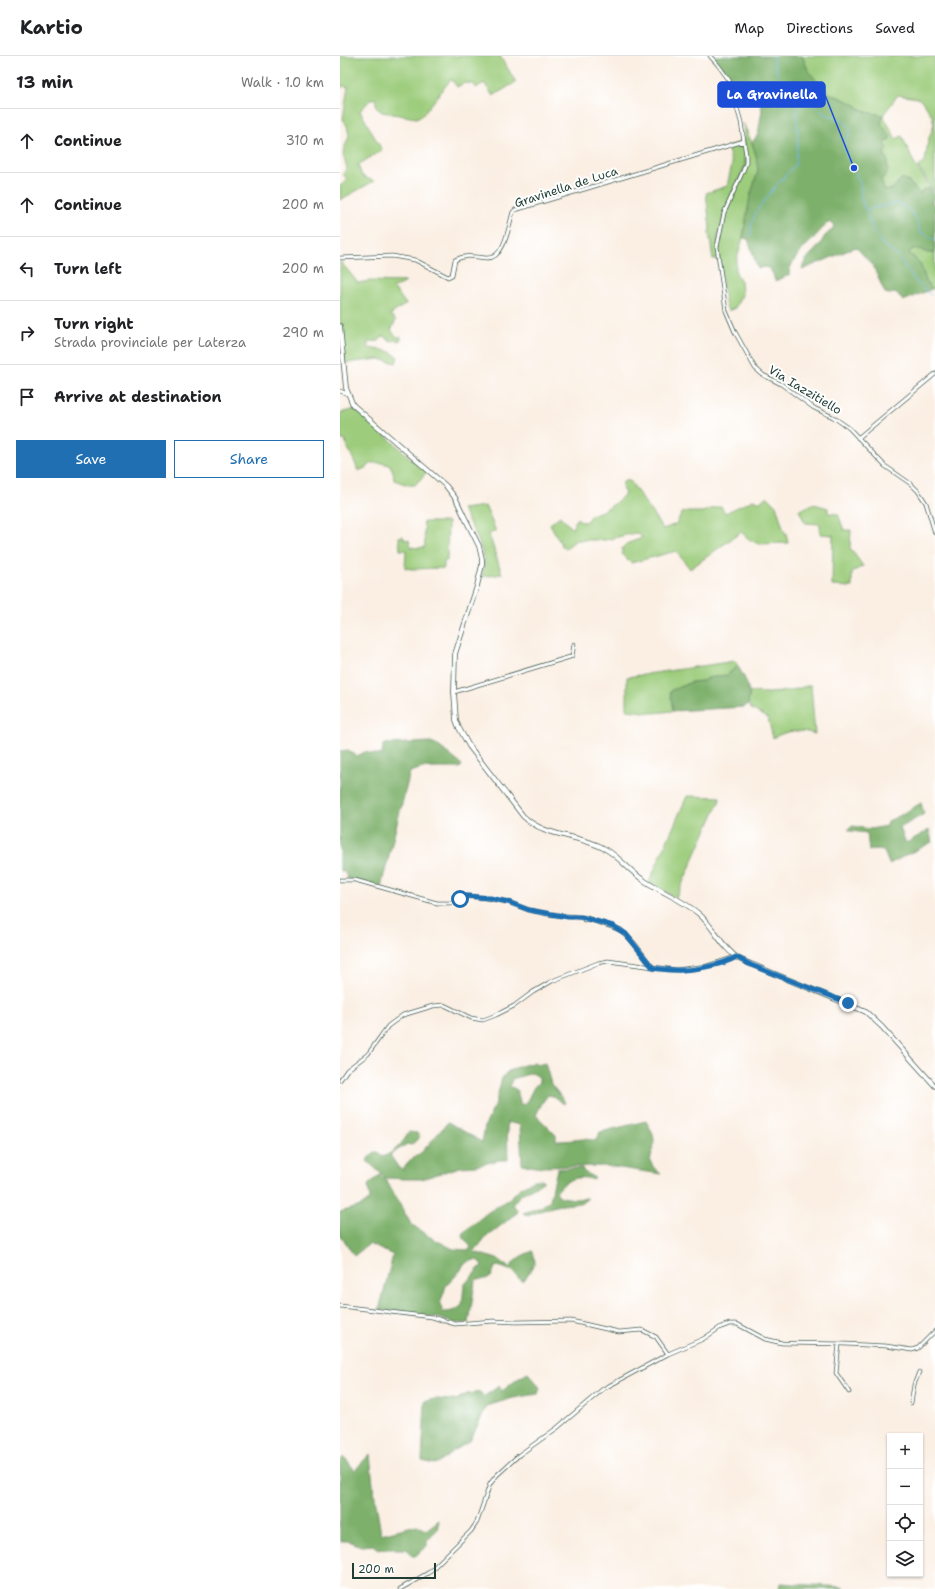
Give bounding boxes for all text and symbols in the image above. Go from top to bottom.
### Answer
text: Kartio [20,15,83,40]
text: Map [735,19,765,37]
text: Directions [787,19,853,37]
text: Saved [875,19,915,37]
text: 13 min [16,71,73,93]
text: Walk · 1.0 km [241,74,324,91]
callout: La Gravinella [718,82,825,107]
text: La Gravinella [727,86,818,103]
icon: ahead [16,130,38,152]
text: Continue [54,131,122,151]
text: 310 m [286,132,324,149]
street label: Gravinella de Luca [512,163,620,211]
icon: ahead [16,194,38,216]
text: Continue [54,195,122,215]
text: 200 m [282,196,324,213]
icon: left [16,258,38,280]
text: Turn left [54,259,122,279]
text: 200 m [282,260,324,277]
text: Turn right [54,314,134,334]
icon: right [16,322,38,344]
text: 290 m [282,324,324,341]
text: Strada provinciale per Laterza [54,334,246,351]
street label: Via Iazzitiello [765,362,845,418]
icon: arrive [16,386,38,408]
text: Arrive at destination [54,387,222,407]
button: Save [16,440,166,478]
button: Share [174,440,324,478]
route start [451,890,469,908]
route end [839,994,857,1012]
map controls [887,1433,923,1577]
button: + [887,1433,923,1469]
button: − [887,1469,923,1505]
button: locate [887,1505,923,1541]
button: layers [887,1541,923,1577]
scale bar [352,1561,436,1580]
text: 200 m [358,1562,394,1577]

